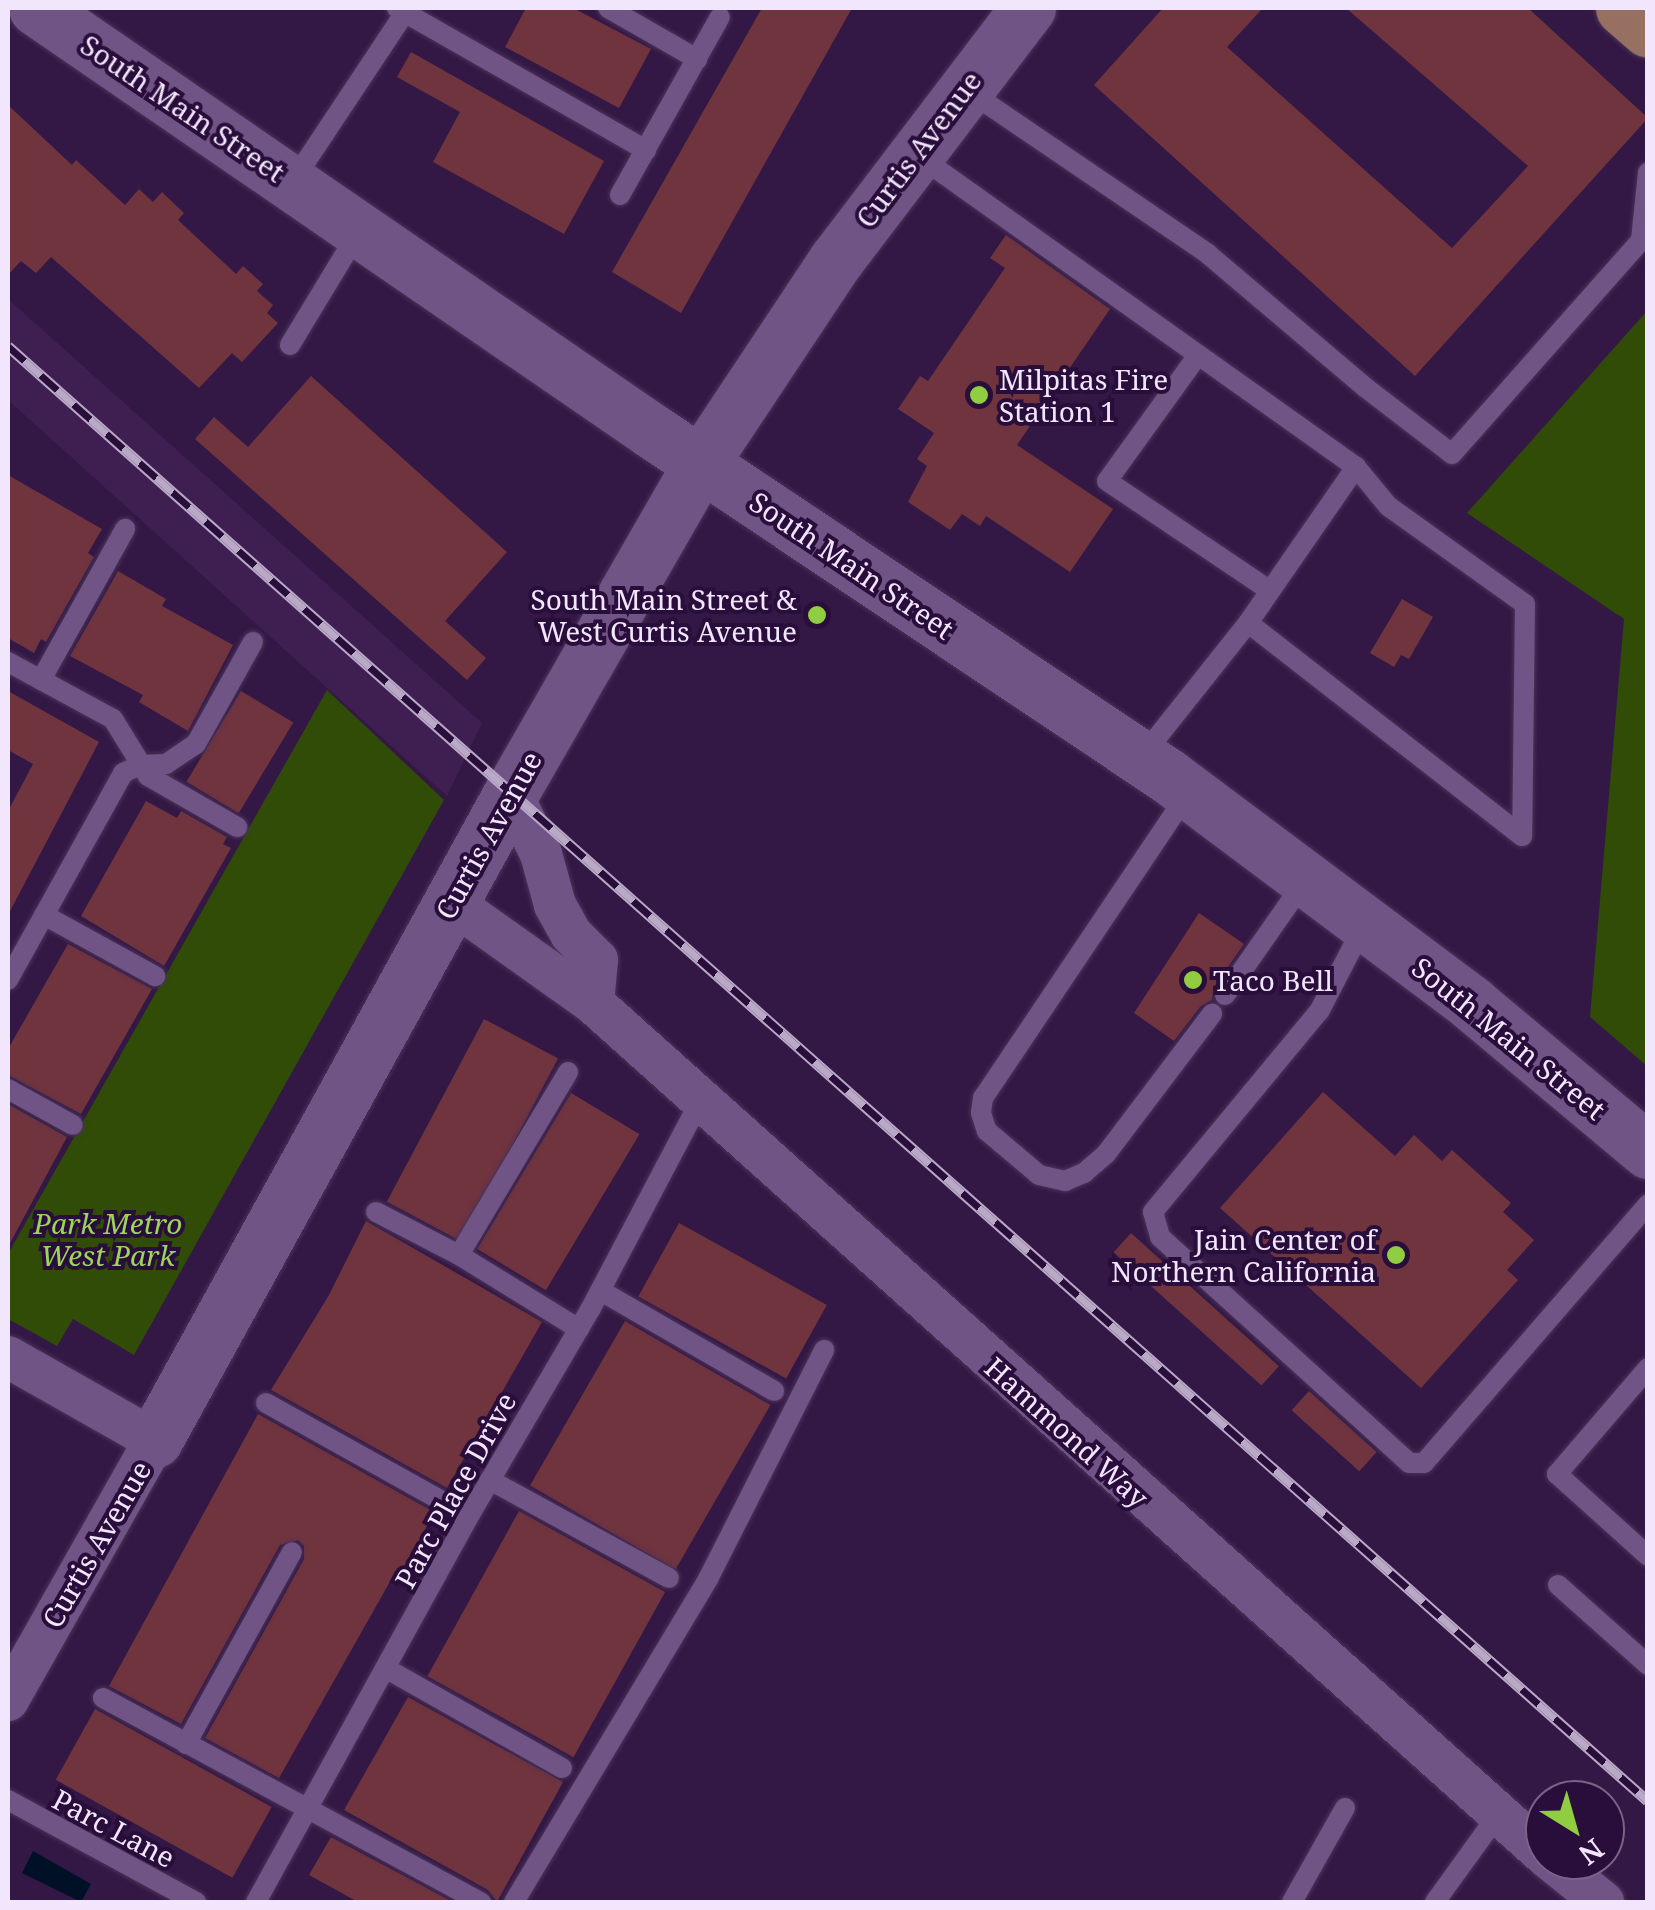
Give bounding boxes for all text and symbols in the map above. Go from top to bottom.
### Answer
street label: South Main Street [75,27,291,189]
street label: Curtis Avenue [848,64,988,234]
place label: Milpitas Fire Station 1 [999,362,1168,428]
marker: Milpitas Fire Station 1 [968,384,990,406]
street label: South Main Street [744,484,960,646]
place label: South Main Street & West Curtis Avenue [530,582,797,648]
marker: South Main Street & West Curtis Avenue [806,604,828,626]
street label: Curtis Avenue [428,745,548,925]
street label: South Main Street [1406,950,1612,1126]
place label: Taco Bell [1213,963,1333,997]
marker: Taco Bell [1182,969,1204,991]
park label: Park Metro West Park [34,1206,182,1272]
place label: Jain Center of Northern California [1111,1222,1376,1288]
marker: Jain Center of Northern California [1385,1244,1407,1266]
street label: Hammond Way [978,1350,1156,1514]
street label: Parc Place Drive [387,1387,523,1593]
street label: Curtis Avenue [35,1455,157,1633]
north arrow [1525,1780,1625,1880]
street label: Parc Lane [47,1782,181,1874]
text: N [1572,1831,1612,1874]

